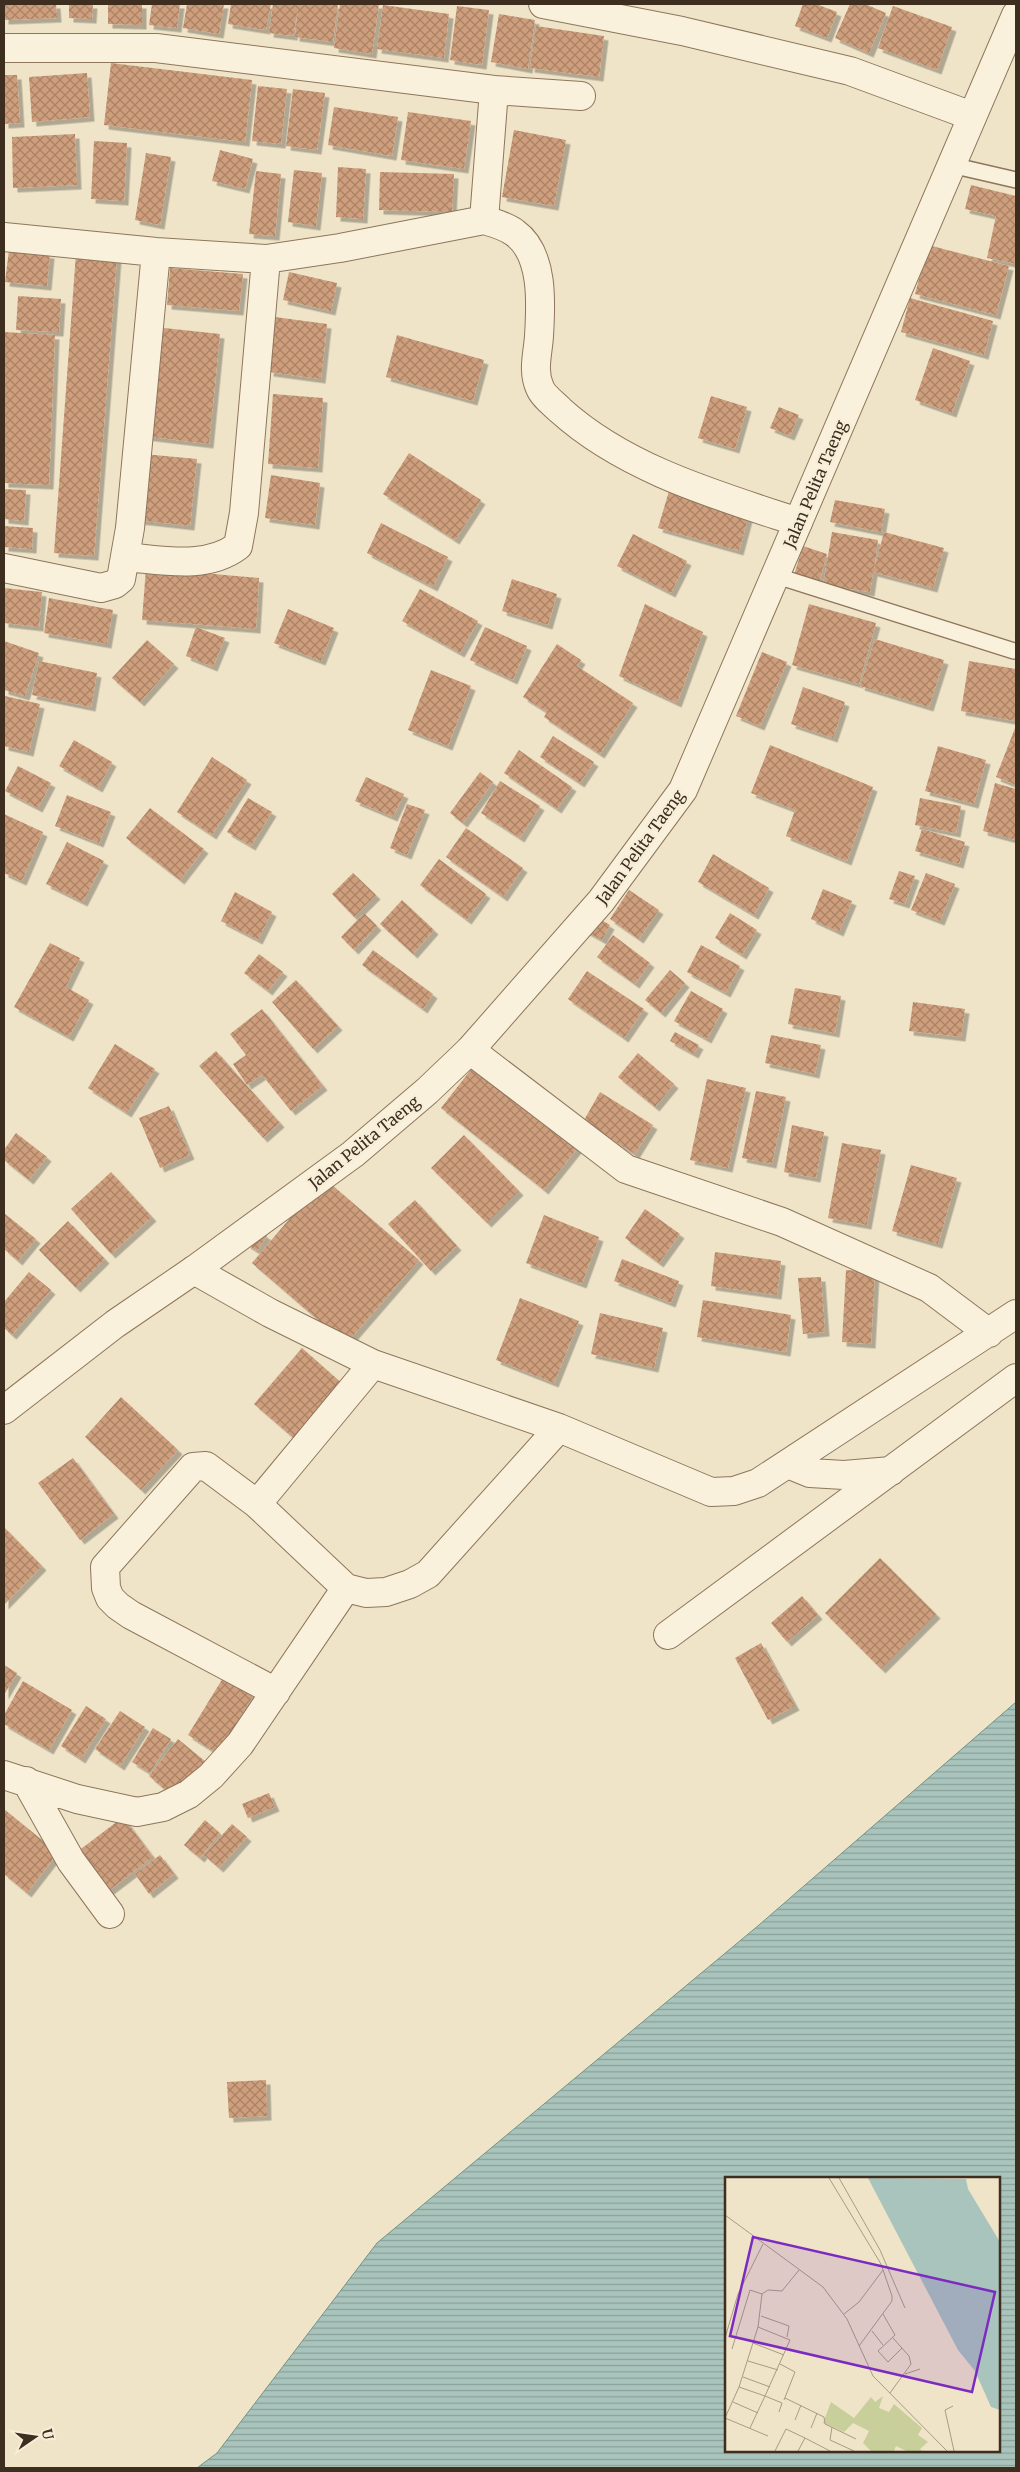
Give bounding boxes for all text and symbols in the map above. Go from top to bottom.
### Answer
street label: Jalan Pelita Taeng [779,417,851,552]
street label: Jalan Pelita Taeng [591,785,689,909]
street label: Jalan Pelita Taeng [304,1091,424,1194]
inset map [725,2177,1000,2452]
north arrow [10,2412,60,2462]
text: U [38,2427,58,2442]

